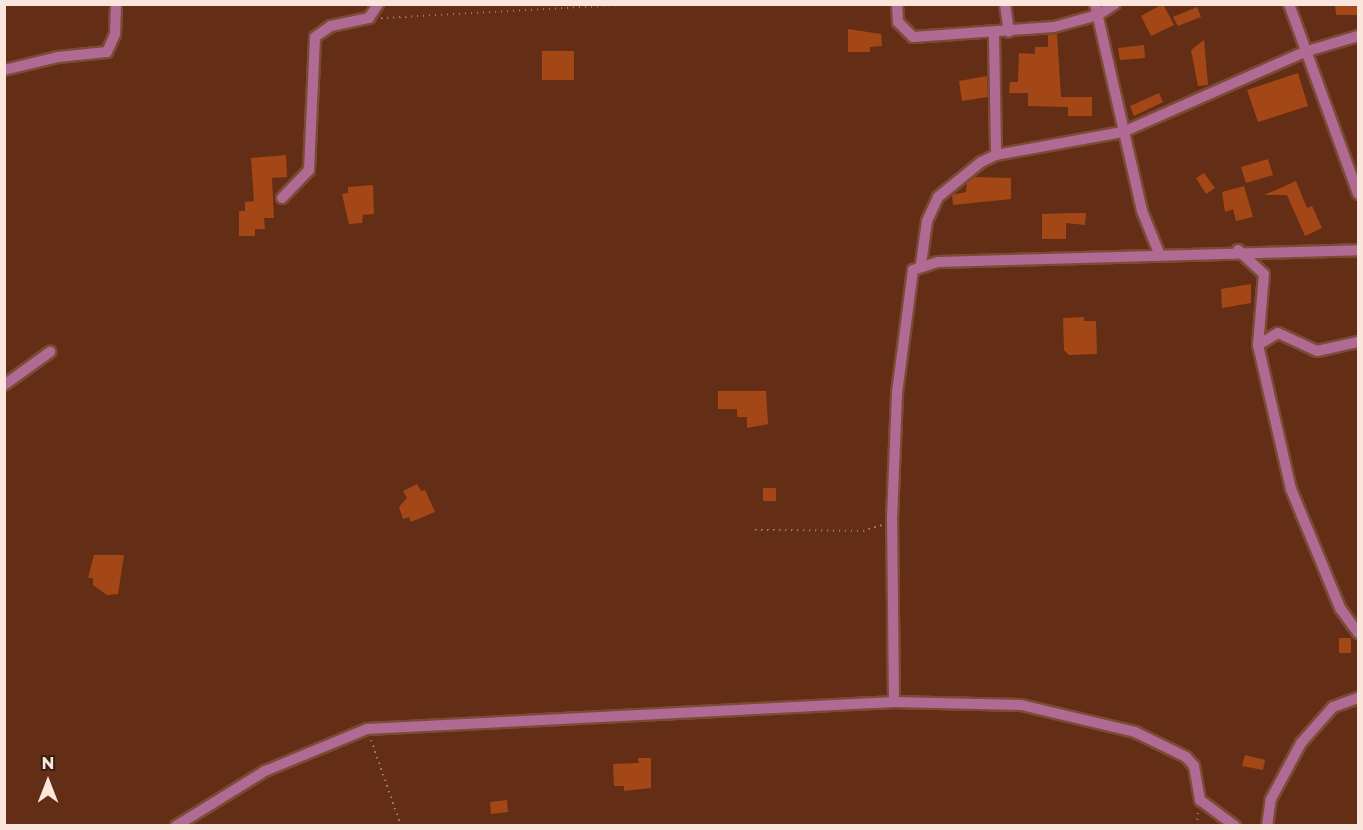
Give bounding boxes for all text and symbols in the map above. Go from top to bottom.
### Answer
north arrow [18,752,78,812]
text: N [42,754,54,773]

